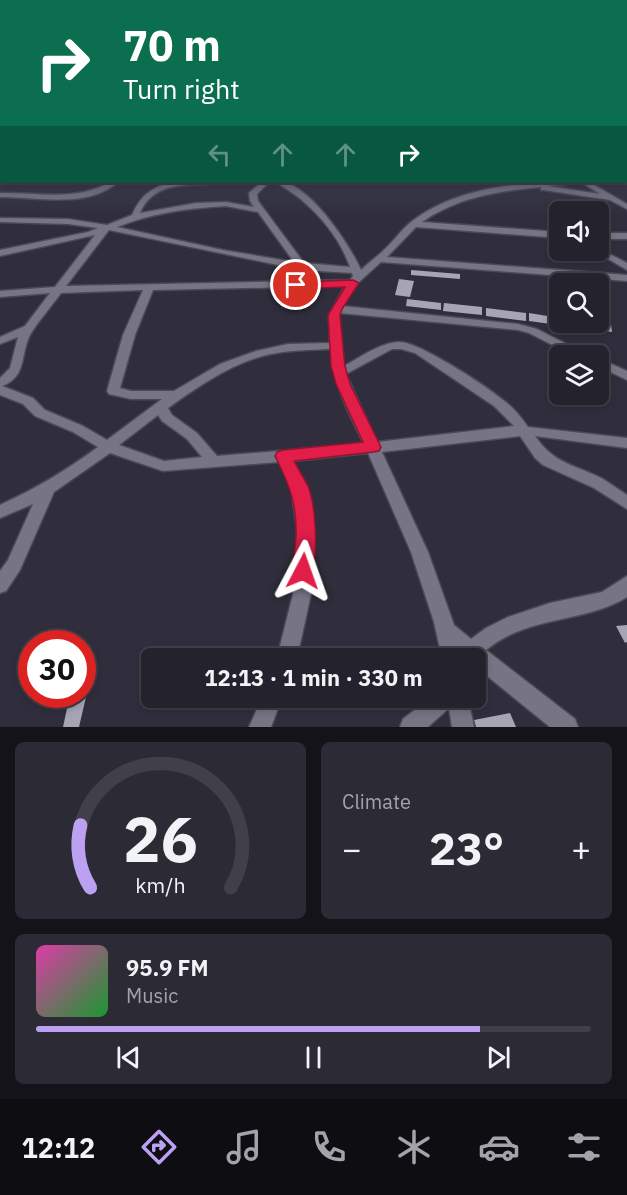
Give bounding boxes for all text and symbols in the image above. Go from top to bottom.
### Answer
text: 70 m [123,18,221,73]
icon: right [24,24,102,102]
text: Turn right [123,71,240,106]
icon: left [203,138,236,171]
icon: ahead [266,138,299,171]
icon: ahead [329,138,362,171]
icon: right [392,138,425,171]
map controls [549,201,609,405]
button: sound [549,201,609,261]
pin [270,259,321,310]
icon: arrive [279,268,312,301]
button: search [549,273,609,333]
button: layers [549,345,609,405]
position arrow [271,539,335,603]
speed limit sign: 30 [18,630,96,708]
text: 12:13 · 1 min · 330 m [204,663,423,692]
text: Climate [342,788,411,815]
text: 26 [123,798,198,879]
text: 23° [429,819,504,877]
text: − [342,827,362,870]
text: + [571,827,591,870]
text: km/h [135,871,186,899]
text: 95.9 FM [126,953,209,982]
text: Music [126,982,178,1009]
icon: previous [112,1041,145,1074]
icon: pause [297,1041,330,1074]
icon: next [482,1041,515,1074]
icon: directions [138,1126,180,1168]
icon: music [223,1126,265,1168]
icon: phone [308,1126,350,1168]
icon: climate [393,1126,435,1168]
icon: car [478,1126,520,1168]
icon: filters [563,1126,605,1168]
text: 12:12 [22,1130,95,1165]

